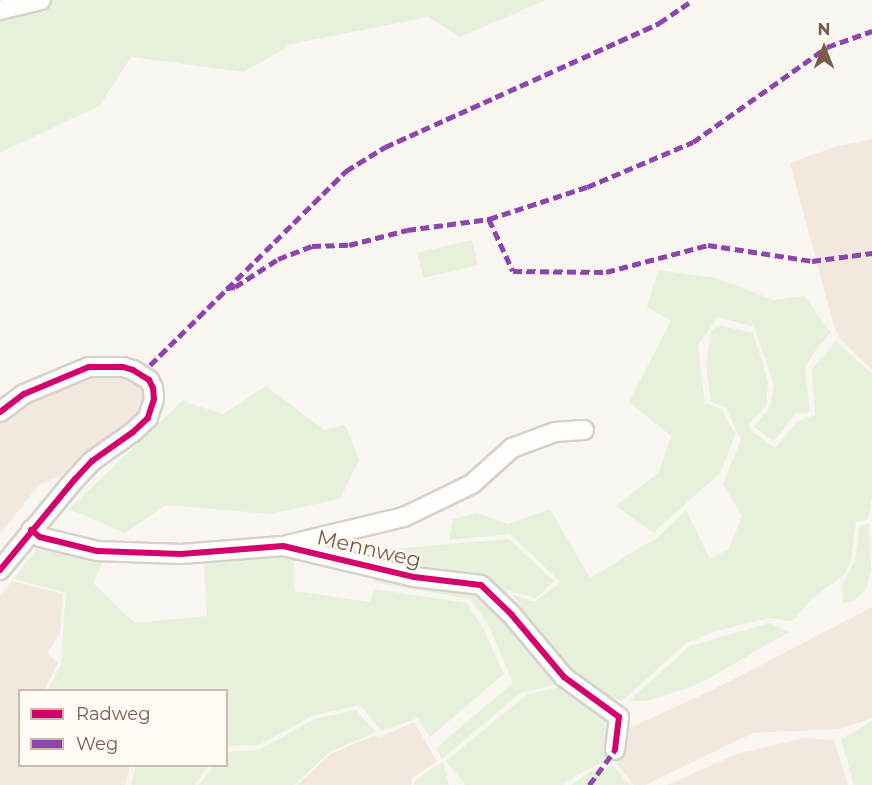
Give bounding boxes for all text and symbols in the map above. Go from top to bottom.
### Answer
north arrow [794,18,854,78]
text: N [818,20,830,39]
street label: Mennweg [314,525,424,573]
legend [18,689,228,767]
text: Radweg [76,703,151,725]
text: Weg [76,733,118,755]

